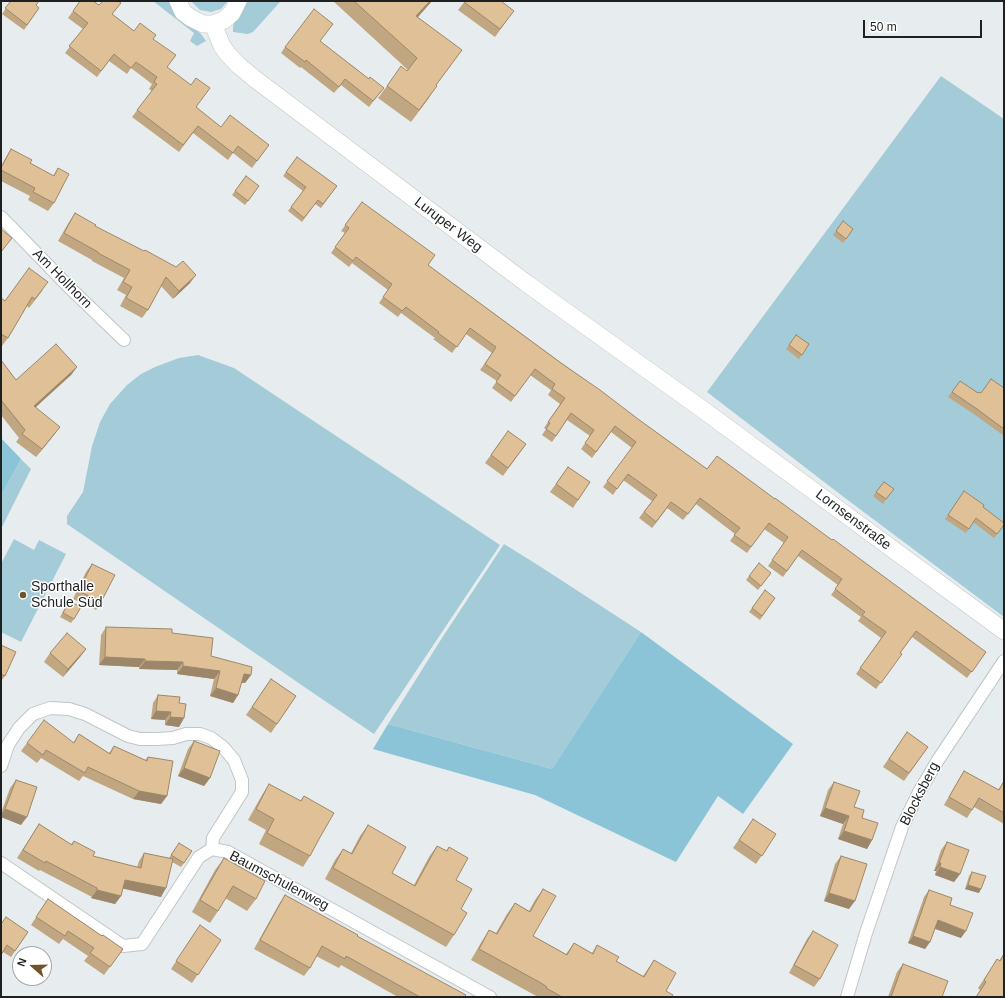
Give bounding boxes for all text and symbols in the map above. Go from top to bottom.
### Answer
scale bar [865,12,984,38]
text: 50 m [870,20,897,34]
street label: Luruper Weg [411,194,485,256]
street label: Am Hollhorn [29,246,95,312]
street label: Lornsenstraße [812,486,894,554]
place label: Sporthalle Schule Süd [31,579,103,612]
marker: Sporthalle Schule Süd [18,590,28,600]
street label: Blocksberg [897,759,943,829]
street label: Baumschulenweg [226,848,332,914]
north arrow [12,946,52,986]
text: N [15,956,29,968]

